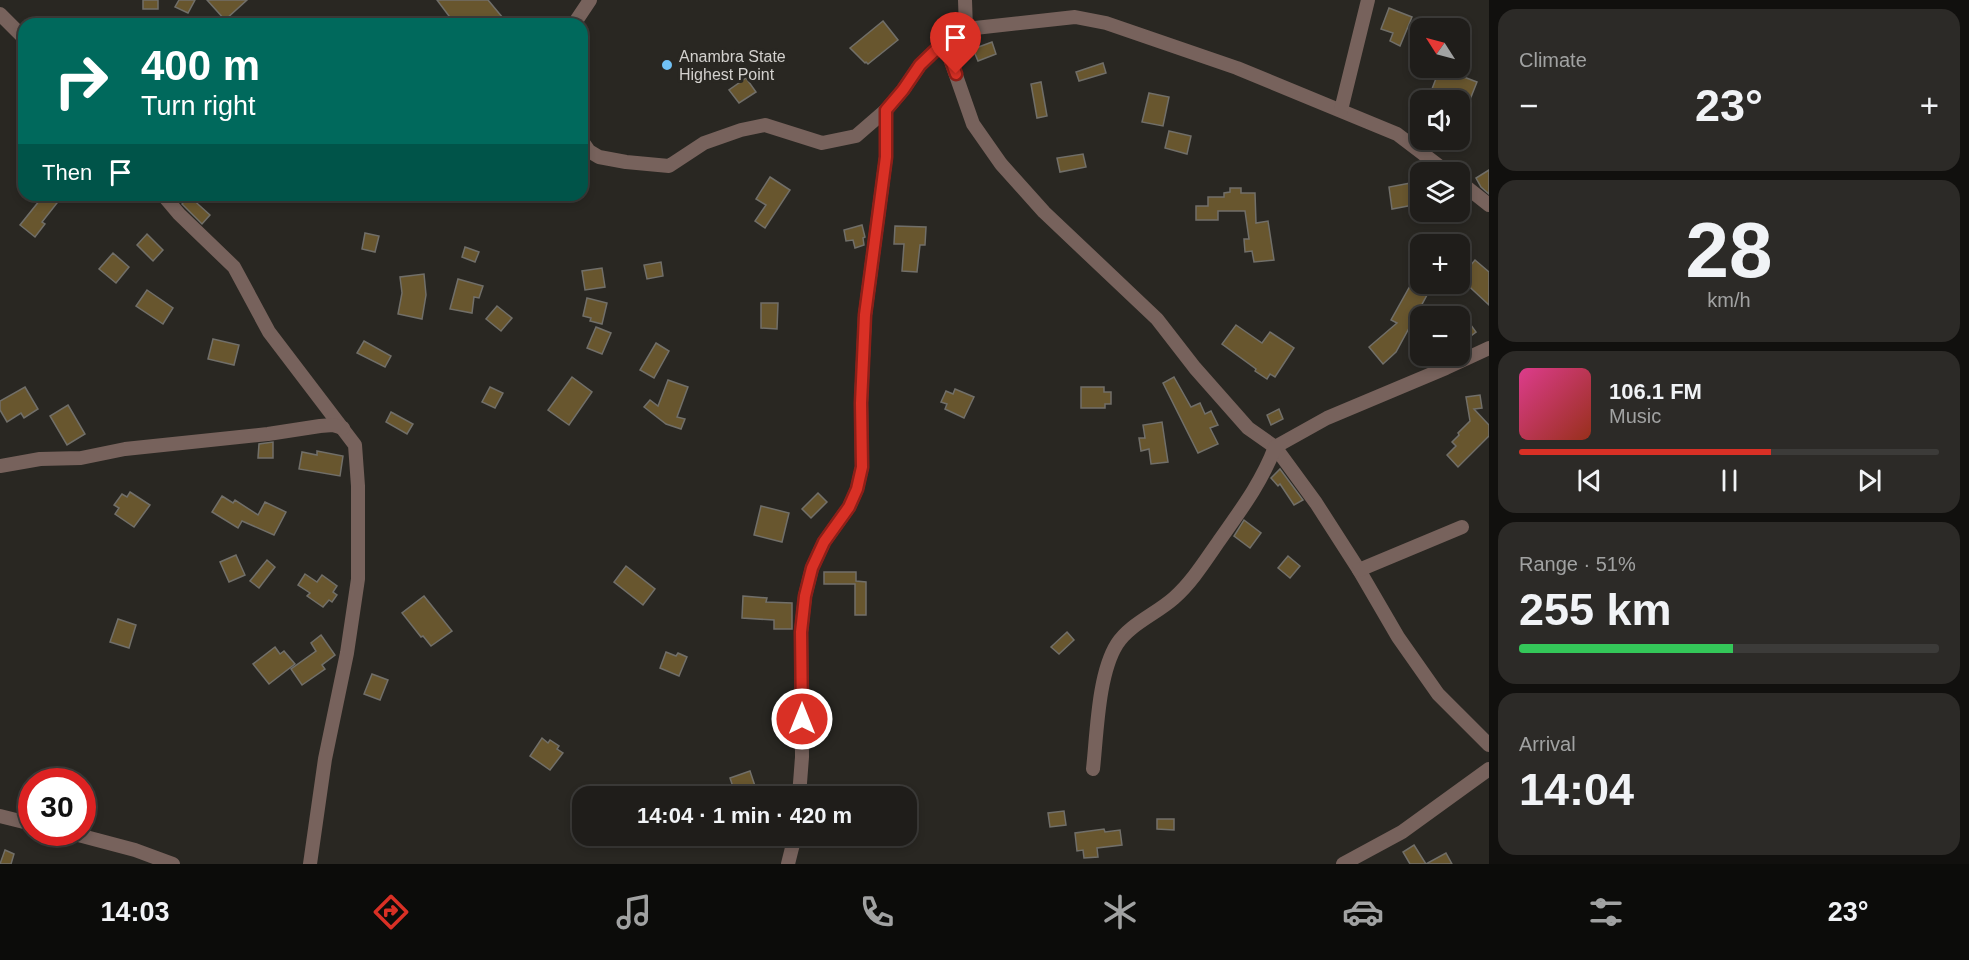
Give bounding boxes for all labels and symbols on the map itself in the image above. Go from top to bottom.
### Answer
pin [930,12,981,74]
north arrow [1410,18,1470,78]
place label: Anambra State Highest Point [679,48,786,83]
marker: Anambra State Highest Point [660,58,674,72]
position arrow [770,687,834,751]
speed limit sign: 30 [18,768,96,846]

